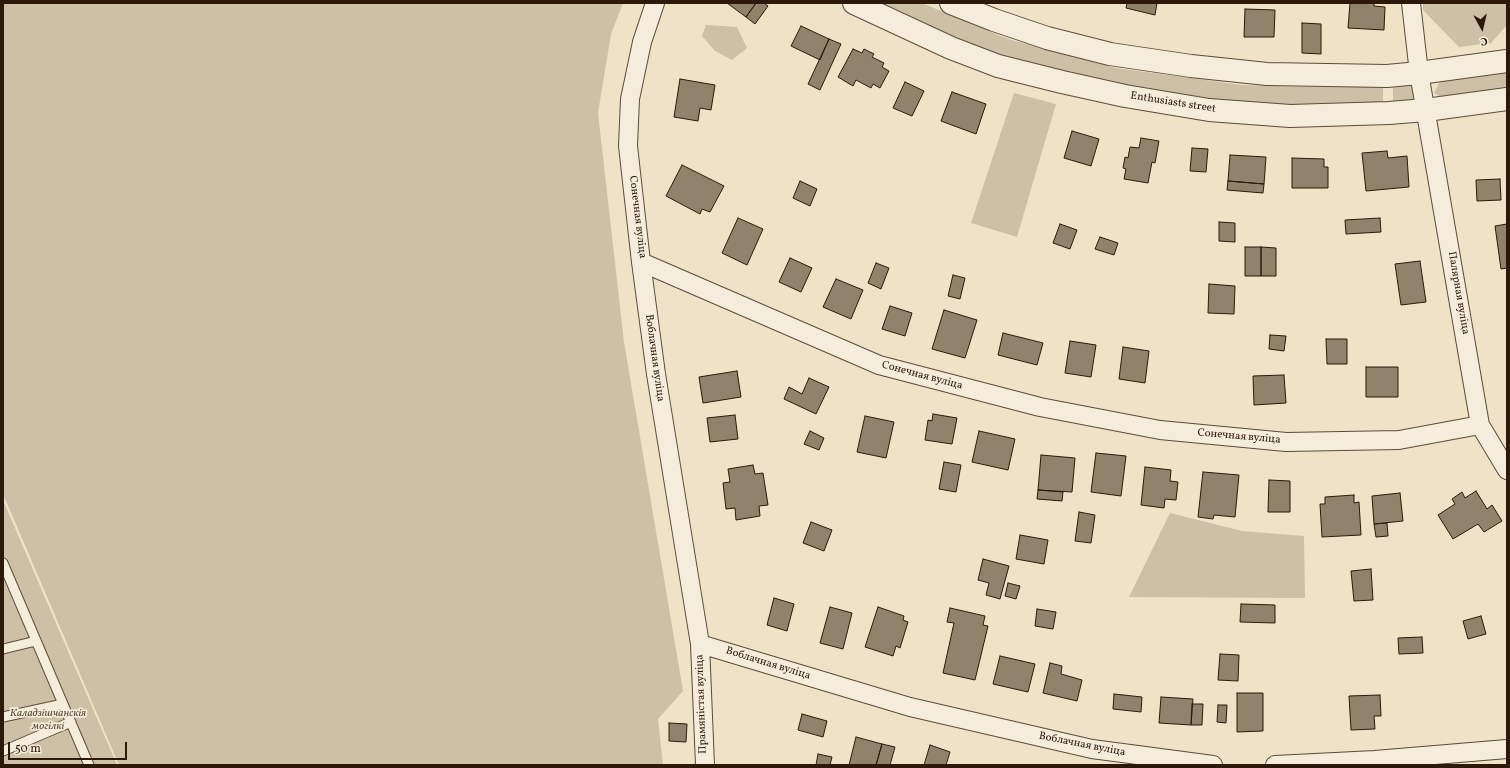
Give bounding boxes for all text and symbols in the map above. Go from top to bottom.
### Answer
north arrow [1462,8,1502,48]
text: С [1479,32,1488,48]
street label: Enthusiasts street [1129,90,1217,116]
street label: Сонечная вуліца [625,175,649,259]
street label: Палярная вуліца [1444,250,1472,336]
street label: Воблачная вуліца [641,314,667,402]
street label: Сонечная вуліца [880,359,964,393]
street label: Сонечная вуліца [1197,427,1281,447]
street label: Воблачная вуліца [724,645,812,683]
street label: Прамяністая вуліца [694,654,710,754]
park label: Каладзішчанскія могілкі [10,707,86,733]
street label: Воблачная вуліца [1038,730,1126,760]
scale bar [10,734,129,760]
text: 50 m [15,741,41,757]

